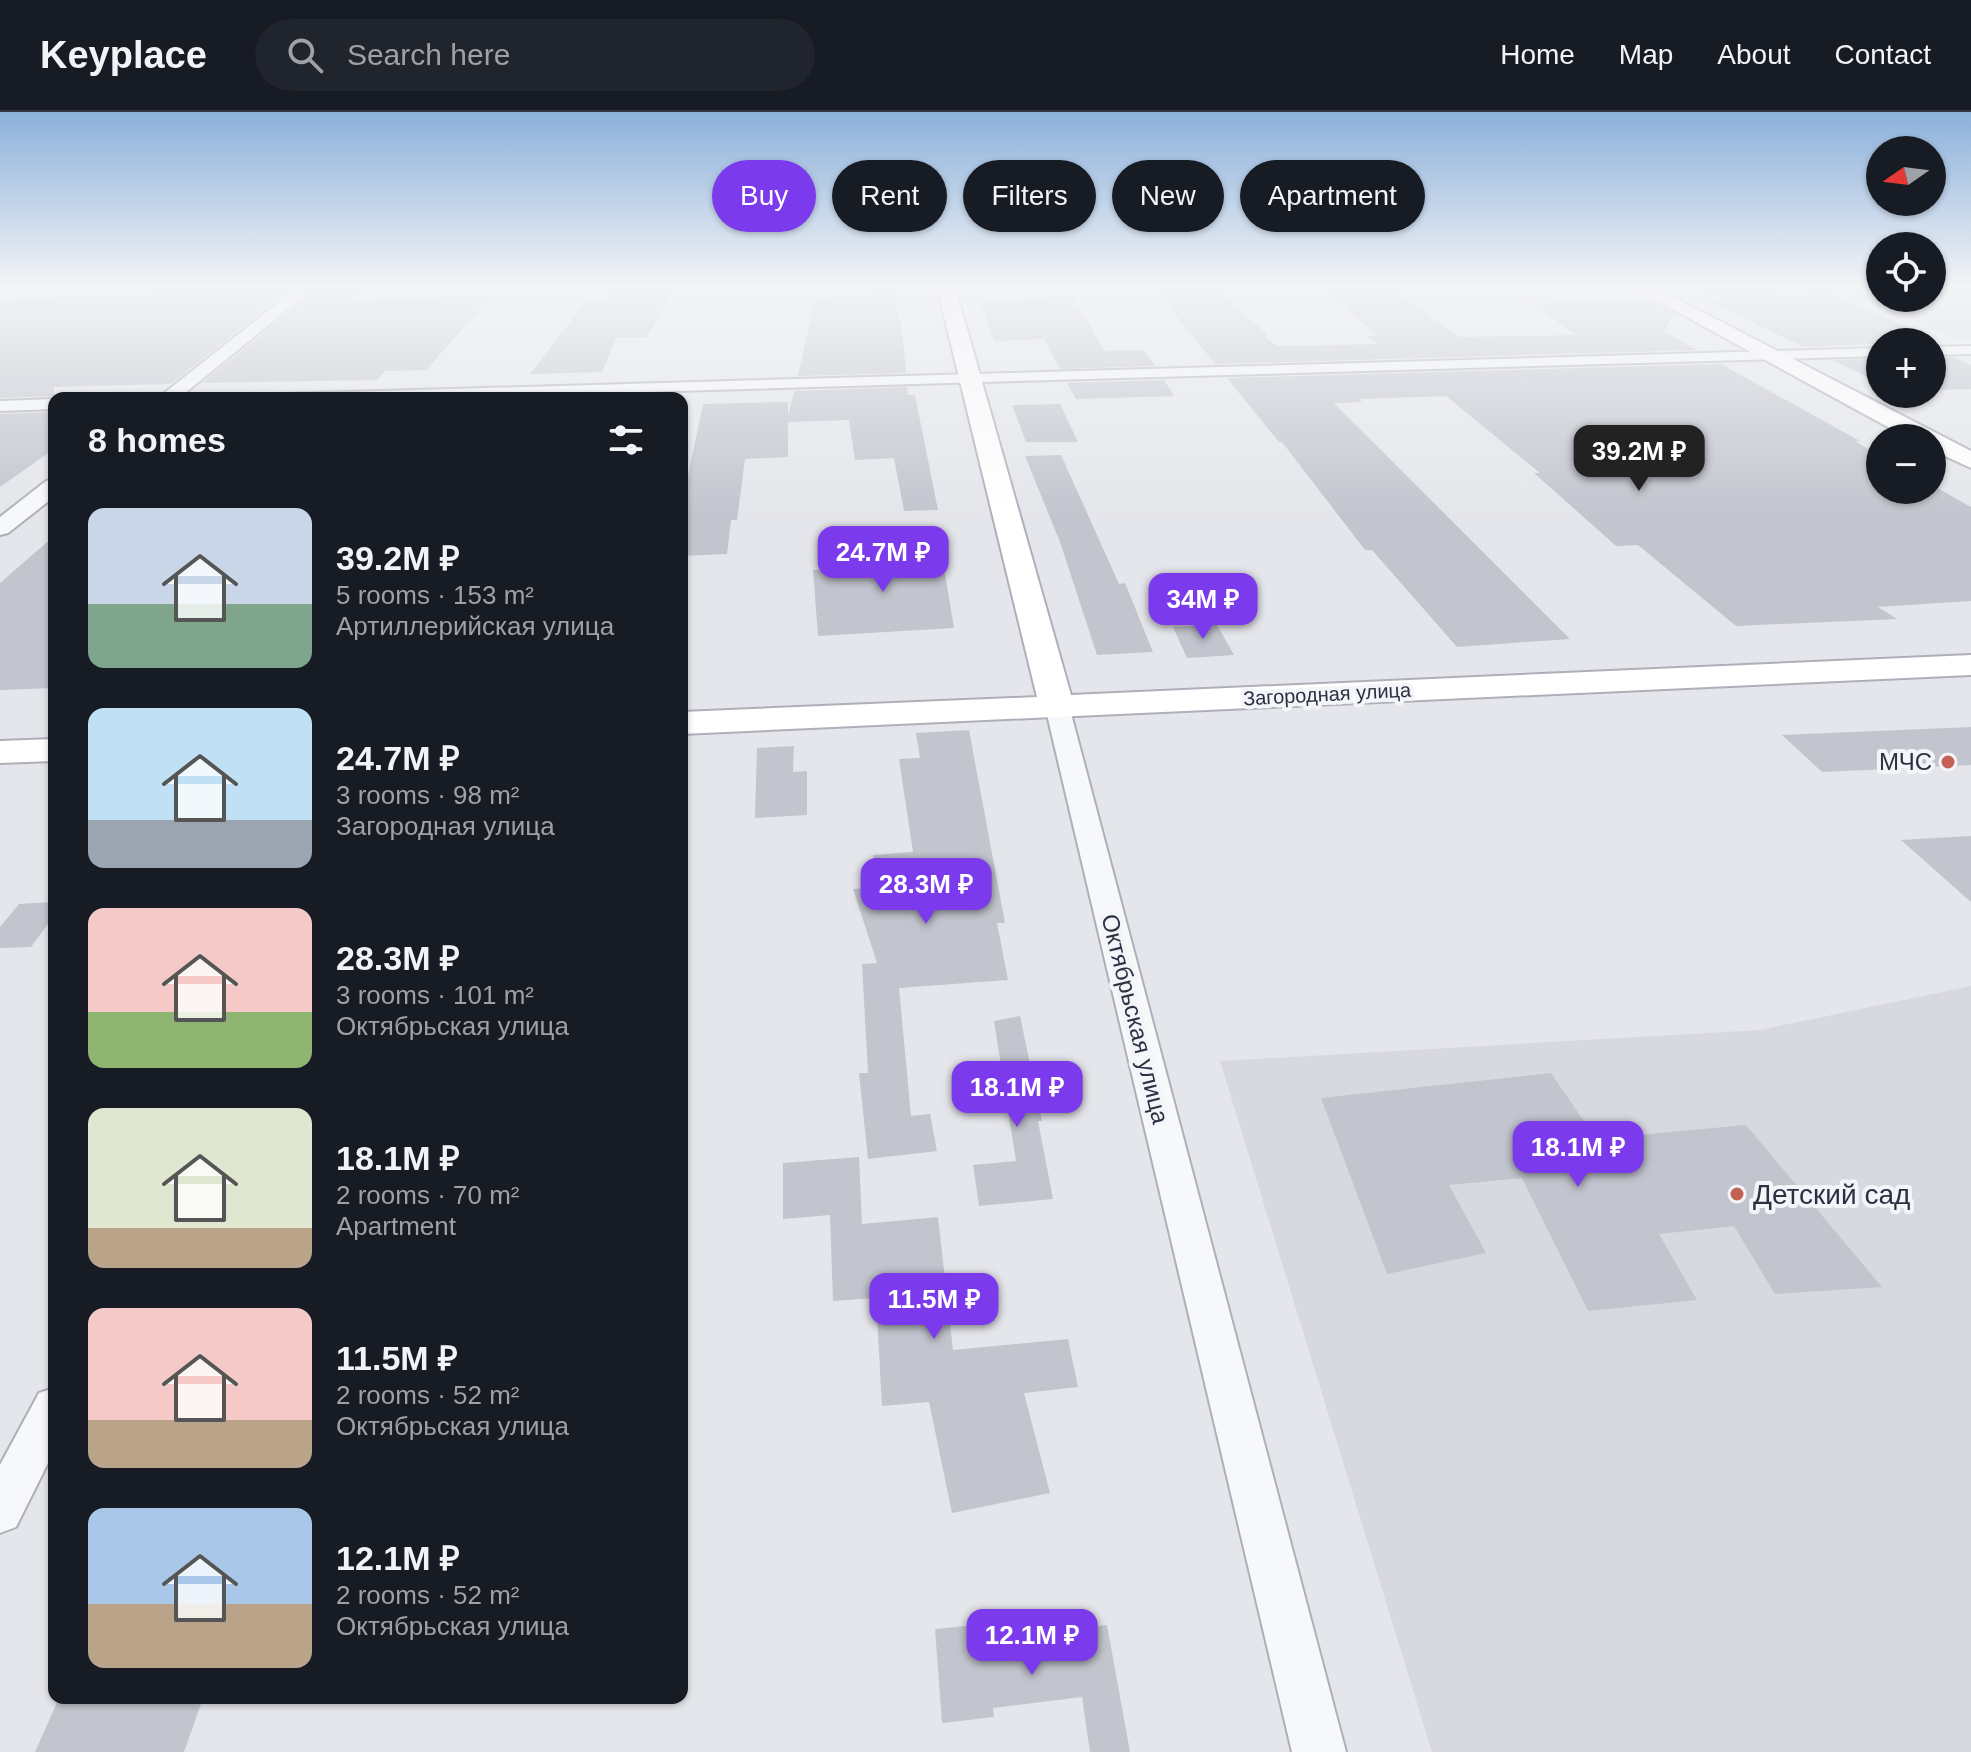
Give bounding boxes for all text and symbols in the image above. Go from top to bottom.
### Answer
search box [255,19,815,91]
icon: search [283,33,327,77]
text: Keyplace [40,34,207,76]
text: Search here [347,38,510,71]
text: Home [1500,39,1575,70]
text: Map [1619,39,1673,70]
text: About [1717,39,1791,70]
text: Contact [1835,39,1931,70]
north arrow [1866,136,1946,216]
map controls [1866,136,1946,504]
chip: Buy [712,160,816,232]
chip: Rent [832,160,947,232]
chip: Filters [963,160,1096,232]
chip: New [1112,160,1224,232]
chip: Apartment [1240,160,1425,232]
button: locate [1866,232,1946,312]
button: + [1866,328,1946,408]
icon: filters [604,418,648,462]
text: 8 homes [88,421,226,459]
button: − [1866,424,1946,504]
pin: 39.2M ₽ [1565,425,1713,493]
text: 39.2M ₽ [1592,436,1686,466]
pin: 24.7M ₽ [809,526,957,594]
text: 24.7M ₽ [836,537,930,567]
text: 39.2M ₽ [336,539,460,577]
icon: home [152,540,248,636]
pin: 34M ₽ [1147,573,1259,641]
text: 5 rooms · 153 m² [336,580,534,610]
text: 34M ₽ [1167,584,1239,614]
text: Артиллерийская улица [336,611,614,641]
street label: Загородная улица [1242,679,1412,709]
text: 24.7M ₽ [336,739,460,777]
icon: home [152,740,248,836]
place label: МЧС [1879,748,1932,775]
marker: МЧС [1939,753,1957,771]
text: 3 rooms · 98 m² [336,780,520,810]
text: Загородная улица [336,811,555,841]
pin: 28.3M ₽ [852,858,1000,926]
text: 28.3M ₽ [879,869,973,899]
street label: Октябрьская улица [1096,911,1175,1127]
text: 28.3M ₽ [336,939,460,977]
icon: home [152,940,248,1036]
text: 3 rooms · 101 m² [336,980,534,1010]
text: Октябрьская улица [336,1011,569,1041]
pin: 18.1M ₽ [943,1061,1091,1129]
text: 18.1M ₽ [970,1072,1064,1102]
pin: 18.1M ₽ [1504,1121,1652,1189]
text: 18.1M ₽ [1531,1132,1625,1162]
text: 18.1M ₽ [336,1139,460,1177]
icon: home [152,1140,248,1236]
place label: Детский сад [1753,1179,1910,1210]
text: 2 rooms · 70 m² [336,1180,520,1210]
marker: Детский сад [1728,1185,1746,1203]
text: Apartment [336,1211,456,1241]
pin: 11.5M ₽ [860,1273,1008,1341]
text: 11.5M ₽ [887,1284,981,1314]
text: 11.5M ₽ [336,1339,458,1377]
icon: home [152,1340,248,1436]
text: 2 rooms · 52 m² [336,1380,520,1410]
text: Октябрьская улица [336,1411,569,1441]
text: 12.1M ₽ [336,1539,460,1577]
icon: home [152,1540,248,1636]
text: 2 rooms · 52 m² [336,1580,520,1610]
pin: 12.1M ₽ [958,1609,1106,1677]
text: Октябрьская улица [336,1611,569,1641]
text: 12.1M ₽ [985,1620,1079,1650]

